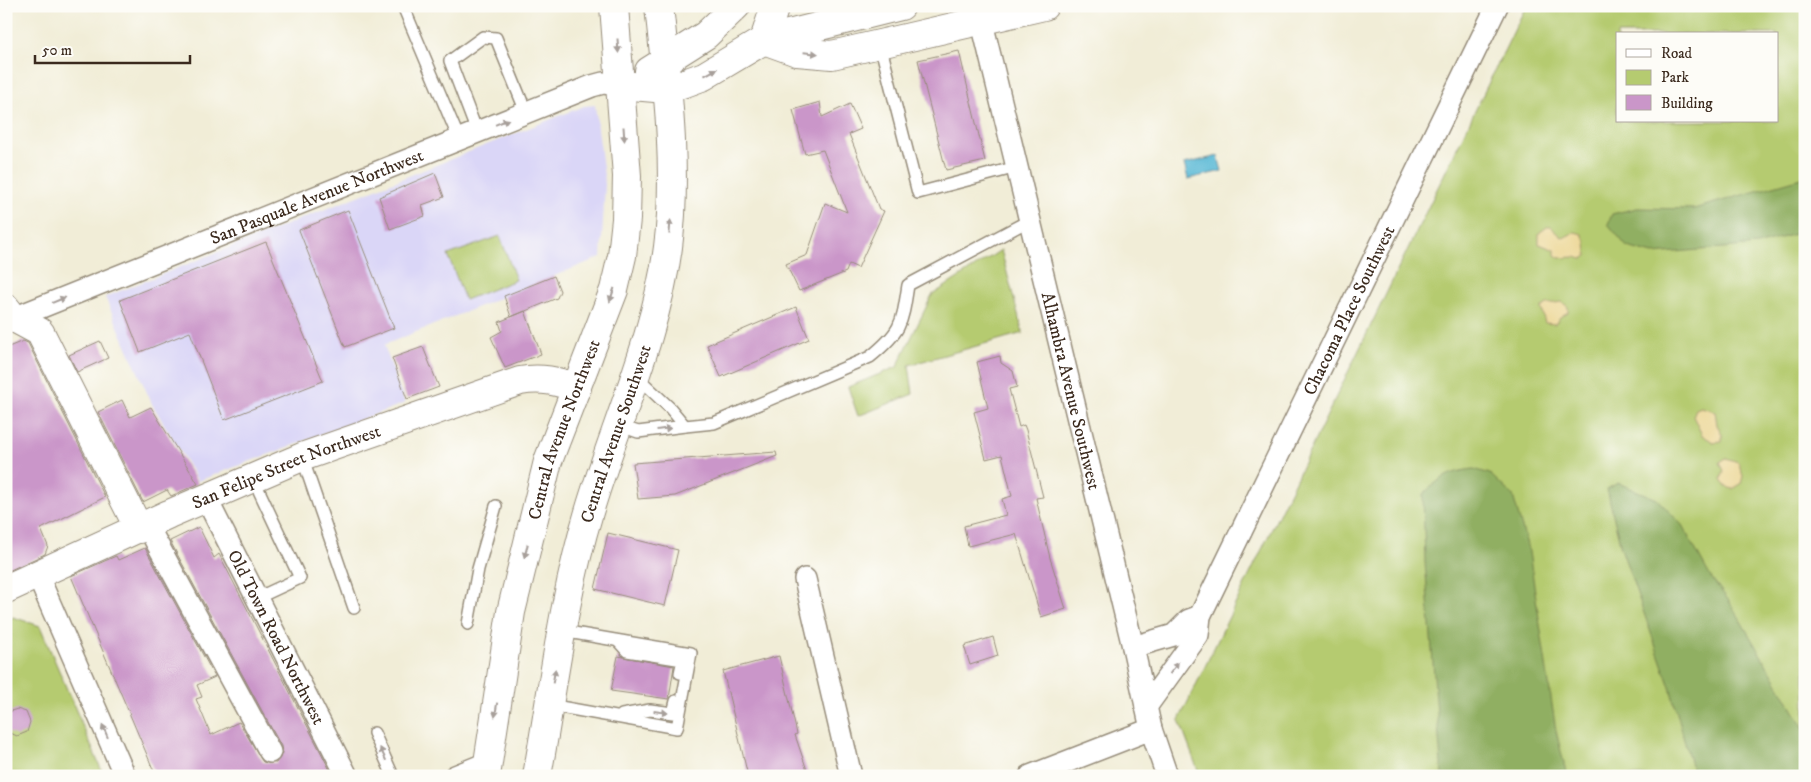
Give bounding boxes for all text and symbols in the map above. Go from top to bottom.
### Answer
scale bar [35,32,190,64]
legend [1616,32,1778,122]
one-way arrow [615,38,623,54]
text: 50 m [42,41,72,60]
text: Road [1661,44,1693,63]
one-way arrow [803,49,819,57]
one-way arrow [705,67,718,76]
text: Park [1661,68,1690,87]
text: Building [1661,94,1713,113]
one-way arrow [495,118,510,126]
one-way arrow [620,126,628,142]
street label: San Pasquale Avenue Northwest [207,145,427,250]
one-way arrow [666,219,674,235]
street label: Chacoma Place Southwest [1299,222,1400,399]
one-way arrow [608,287,615,302]
street label: Alhambra Avenue Southwest [1036,290,1105,492]
one-way arrow [52,296,67,304]
street label: Central Avenue Northwest [524,336,606,522]
street label: Central Avenue Southwest [576,342,657,526]
street label: San Felipe Street Northwest [189,420,384,515]
one-way arrow [656,424,672,432]
one-way arrow [522,543,530,558]
street label: Old Town Road Northwest [222,547,329,729]
one-way arrow [1169,661,1179,675]
one-way arrow [550,668,558,684]
one-way arrow [491,703,499,719]
one-way arrow [654,708,670,716]
one-way arrow [101,724,109,738]
one-way arrow [379,747,388,762]

